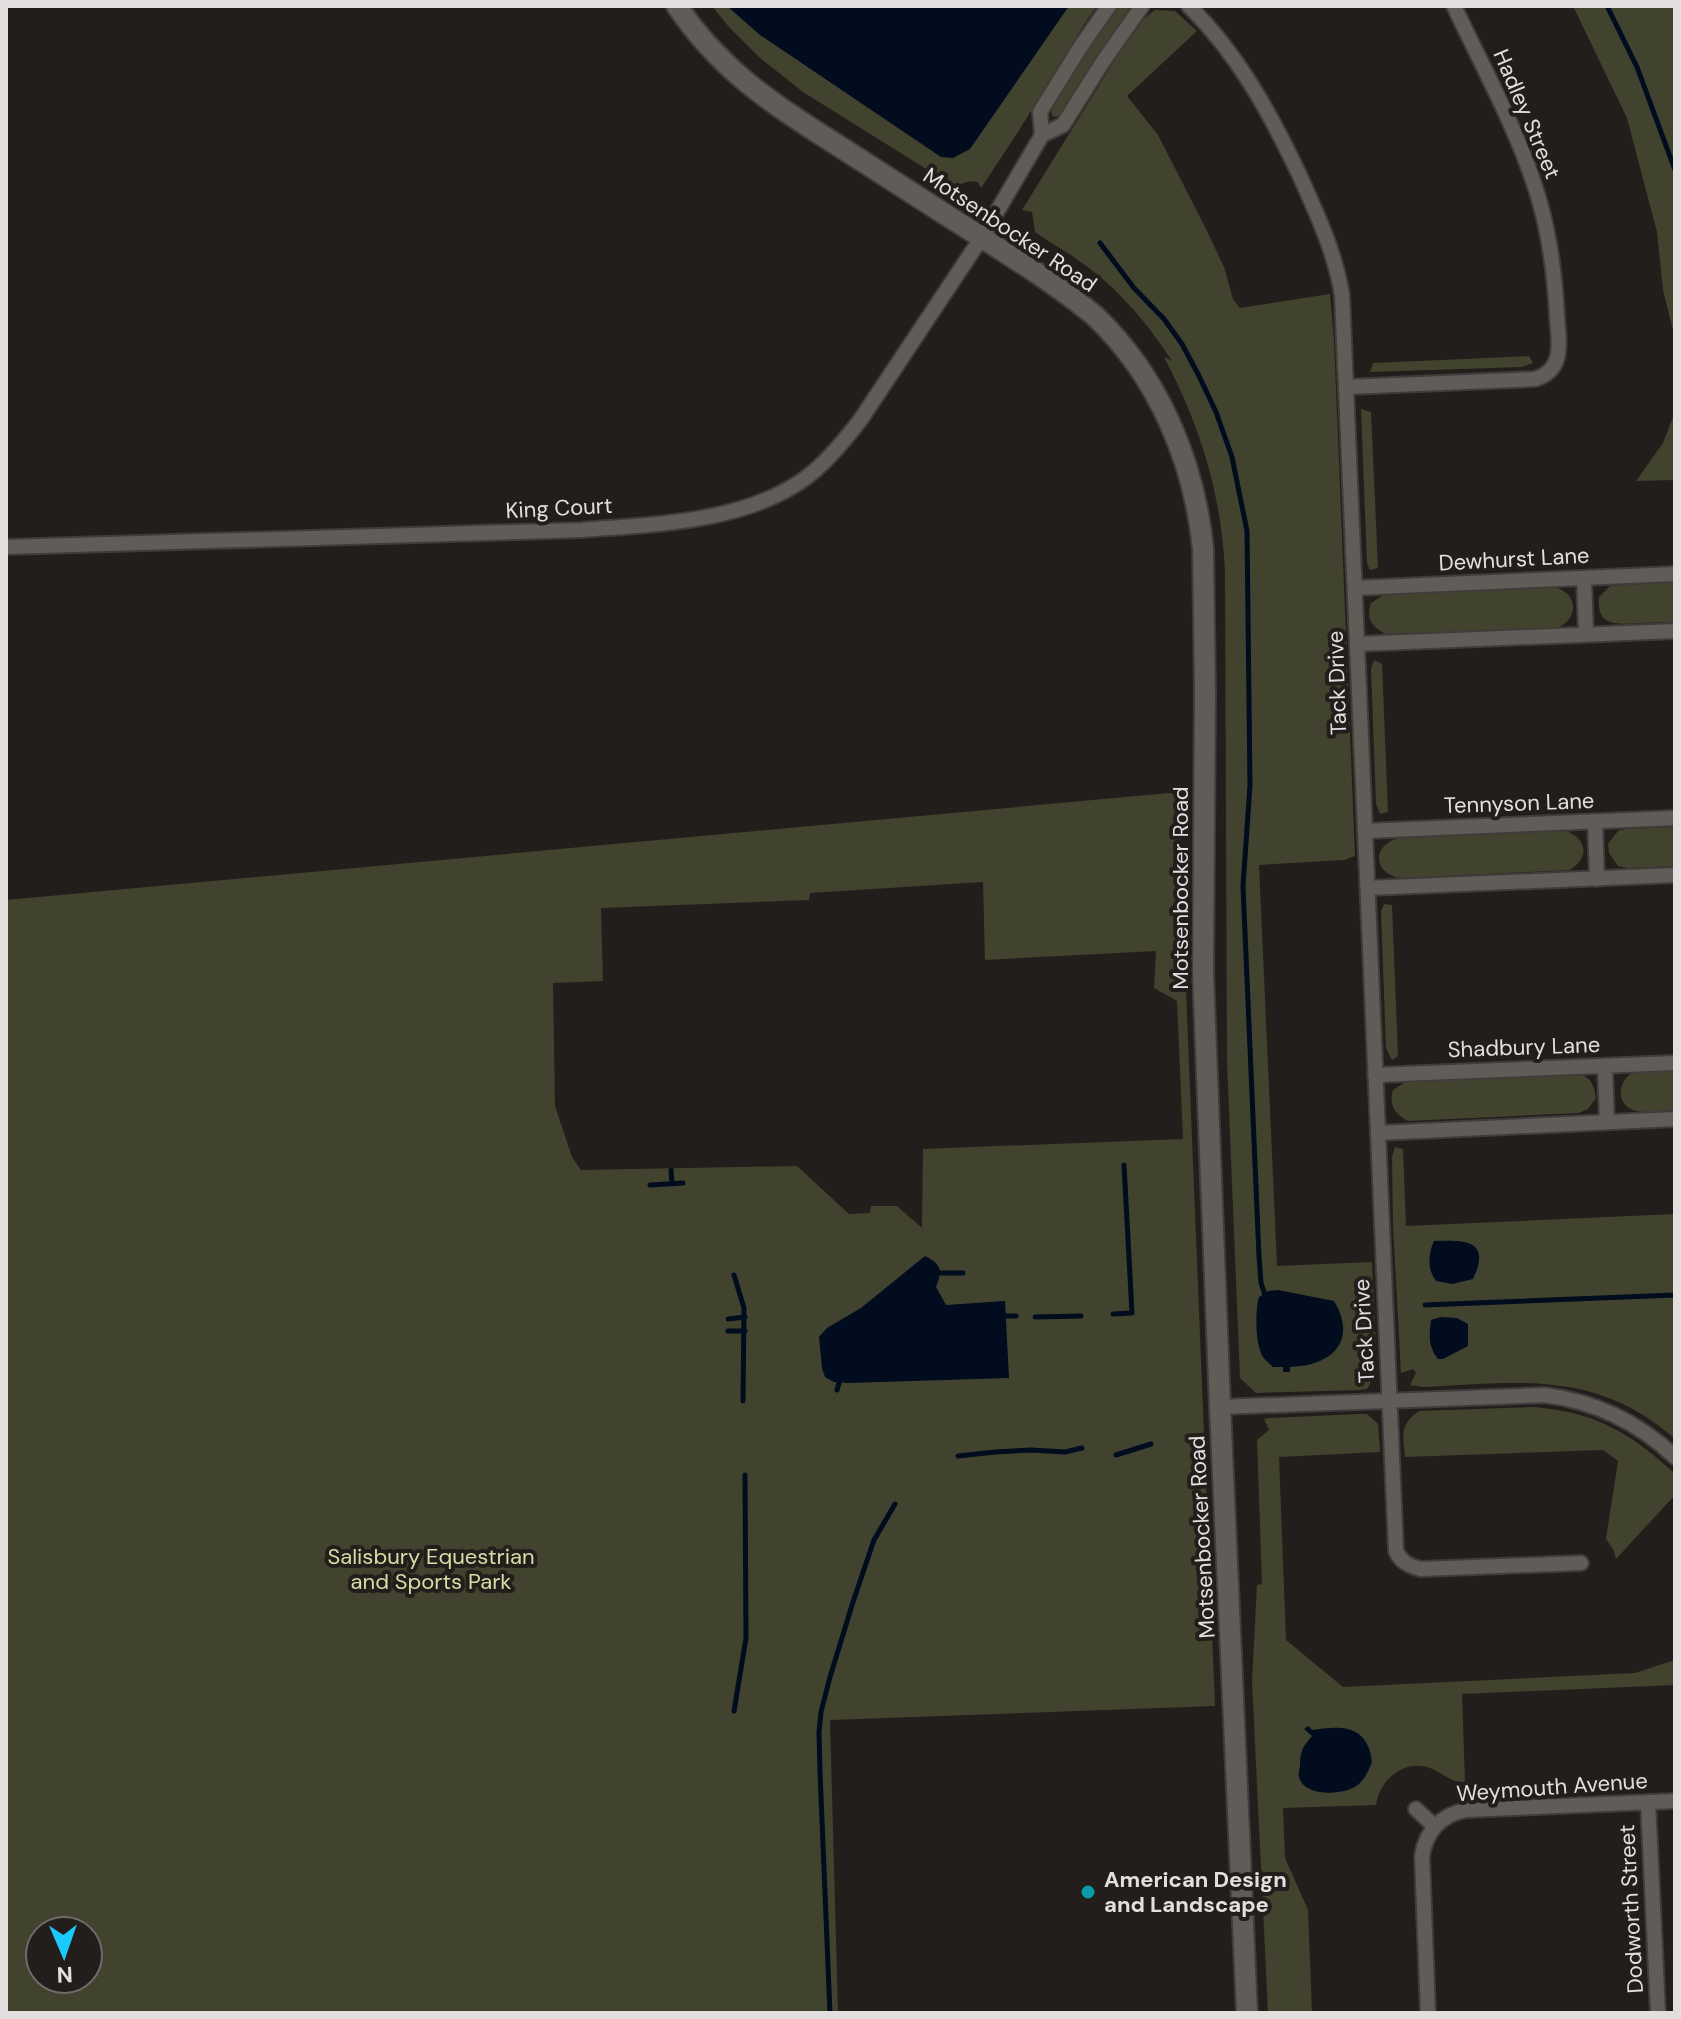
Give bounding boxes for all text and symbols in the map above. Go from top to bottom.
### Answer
street label: Hadley Street [1487,45,1567,183]
street label: Motsenbocker Road [918,161,1102,299]
street label: King Court [505,491,613,525]
street label: Dewhurst Lane [1438,541,1590,577]
street label: Tack Drive [1321,630,1353,736]
street label: Motsenbocker Road [1166,786,1195,990]
street label: Tennyson Lane [1443,786,1595,820]
street label: Shadbury Lane [1447,1030,1601,1064]
street label: Tack Drive [1347,1278,1381,1384]
street label: Motsenbocker Road [1182,1435,1222,1639]
park label: Salisbury Equestrian and Sports Park [327,1542,535,1596]
street label: Weymouth Avenue [1455,1766,1649,1808]
street label: Dodworth Street [1612,1824,1650,1994]
place label: American Design and Landscape [1104,1865,1287,1919]
marker: American Design and Landscape [1079,1883,1097,1901]
north arrow [24,1915,104,1995]
text: N [56,1960,73,1989]

